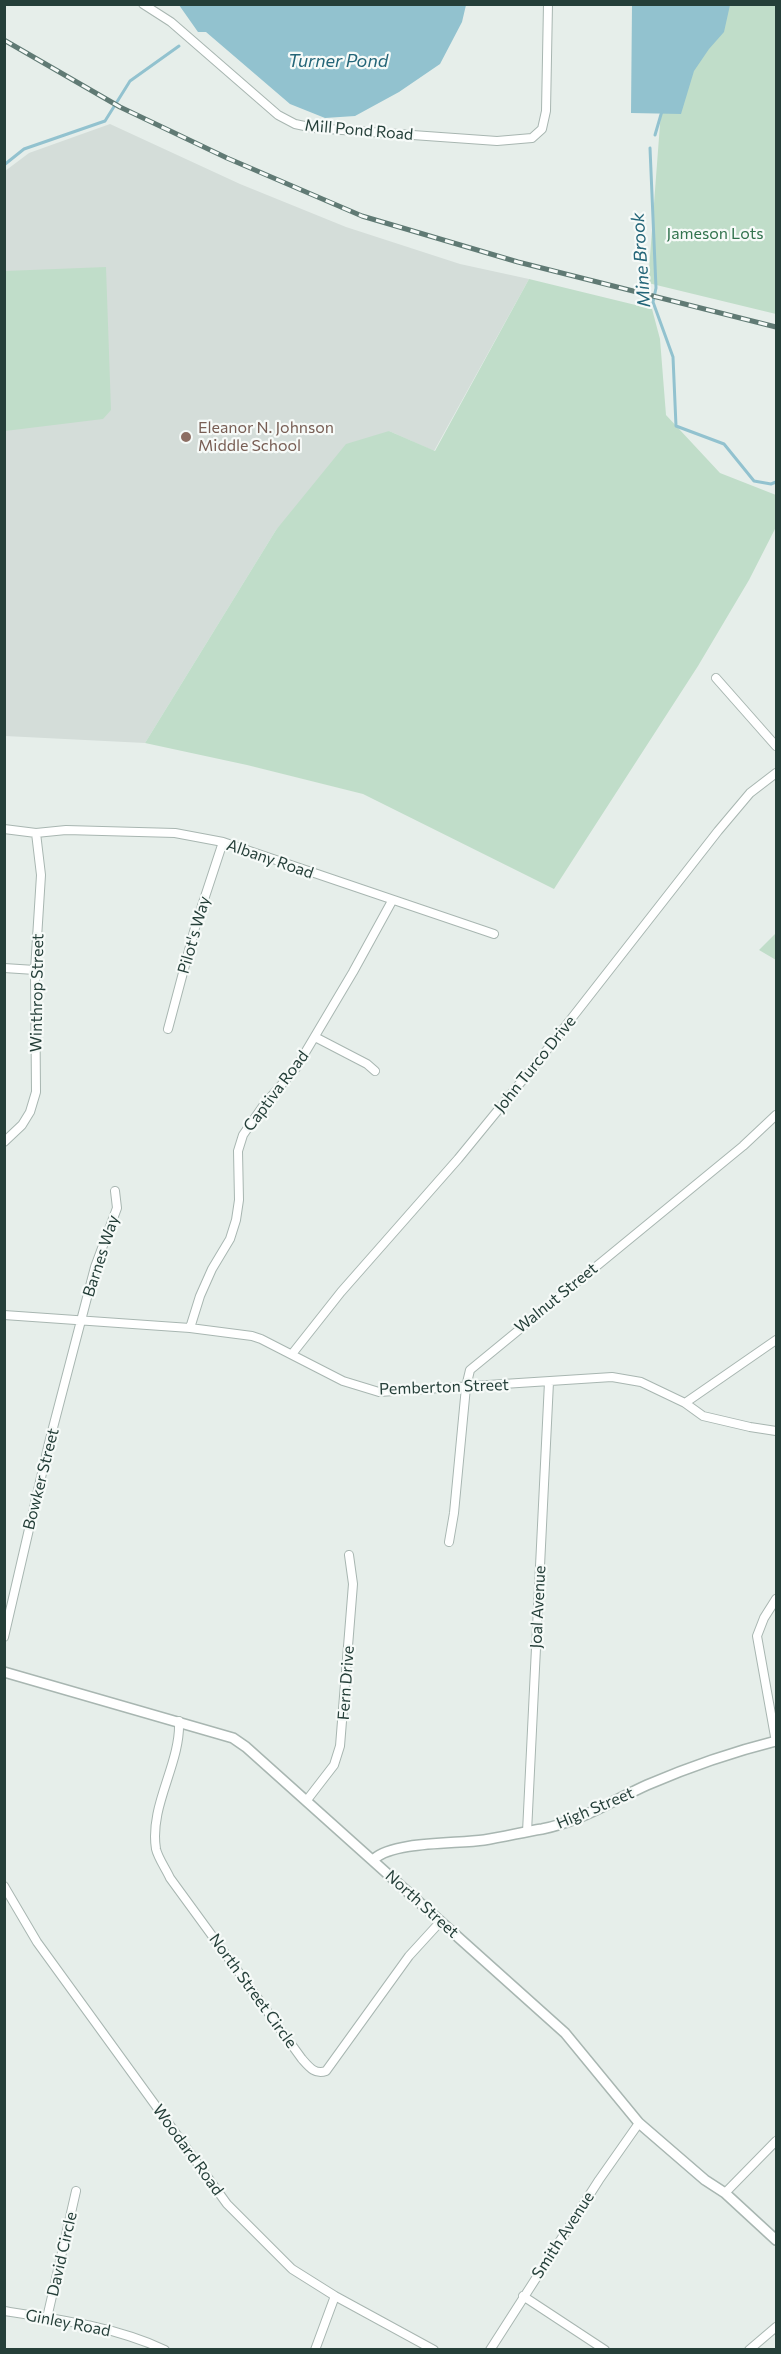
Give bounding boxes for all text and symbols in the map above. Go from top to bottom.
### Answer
water label: Turner Pond [288,50,388,72]
street label: Mill Pond Road [304,116,414,144]
water label: Mine Brook [627,212,655,308]
park label: Jameson Lots [667,224,763,244]
place label: Eleanor N. Johnson Middle School [198,418,334,456]
marker: Eleanor N. Johnson Middle School [179,430,193,444]
street label: Albany Road [224,835,316,883]
street label: Pilot's Way [174,894,214,976]
street label: Winthrop Street [26,933,48,1053]
street label: John Turco Drive [490,1012,580,1116]
street label: Captiva Road [239,1047,313,1135]
street label: Barnes Way [79,1213,123,1299]
street label: Walnut Street [511,1259,601,1337]
street label: Pemberton Street [379,1375,509,1399]
street label: Bowker Street [19,1426,63,1532]
street label: Joal Avenue [526,1565,550,1649]
street label: Fern Drive [334,1645,358,1721]
street label: High Street [553,1783,637,1833]
street label: North Street [381,1866,463,1942]
street label: North Street Circle [205,1930,301,2052]
street label: Woodard Road [149,2101,227,2199]
street label: Smith Avenue [528,2188,598,2282]
street label: David Circle [43,2210,81,2298]
street label: Ginley Road [24,2305,112,2341]

